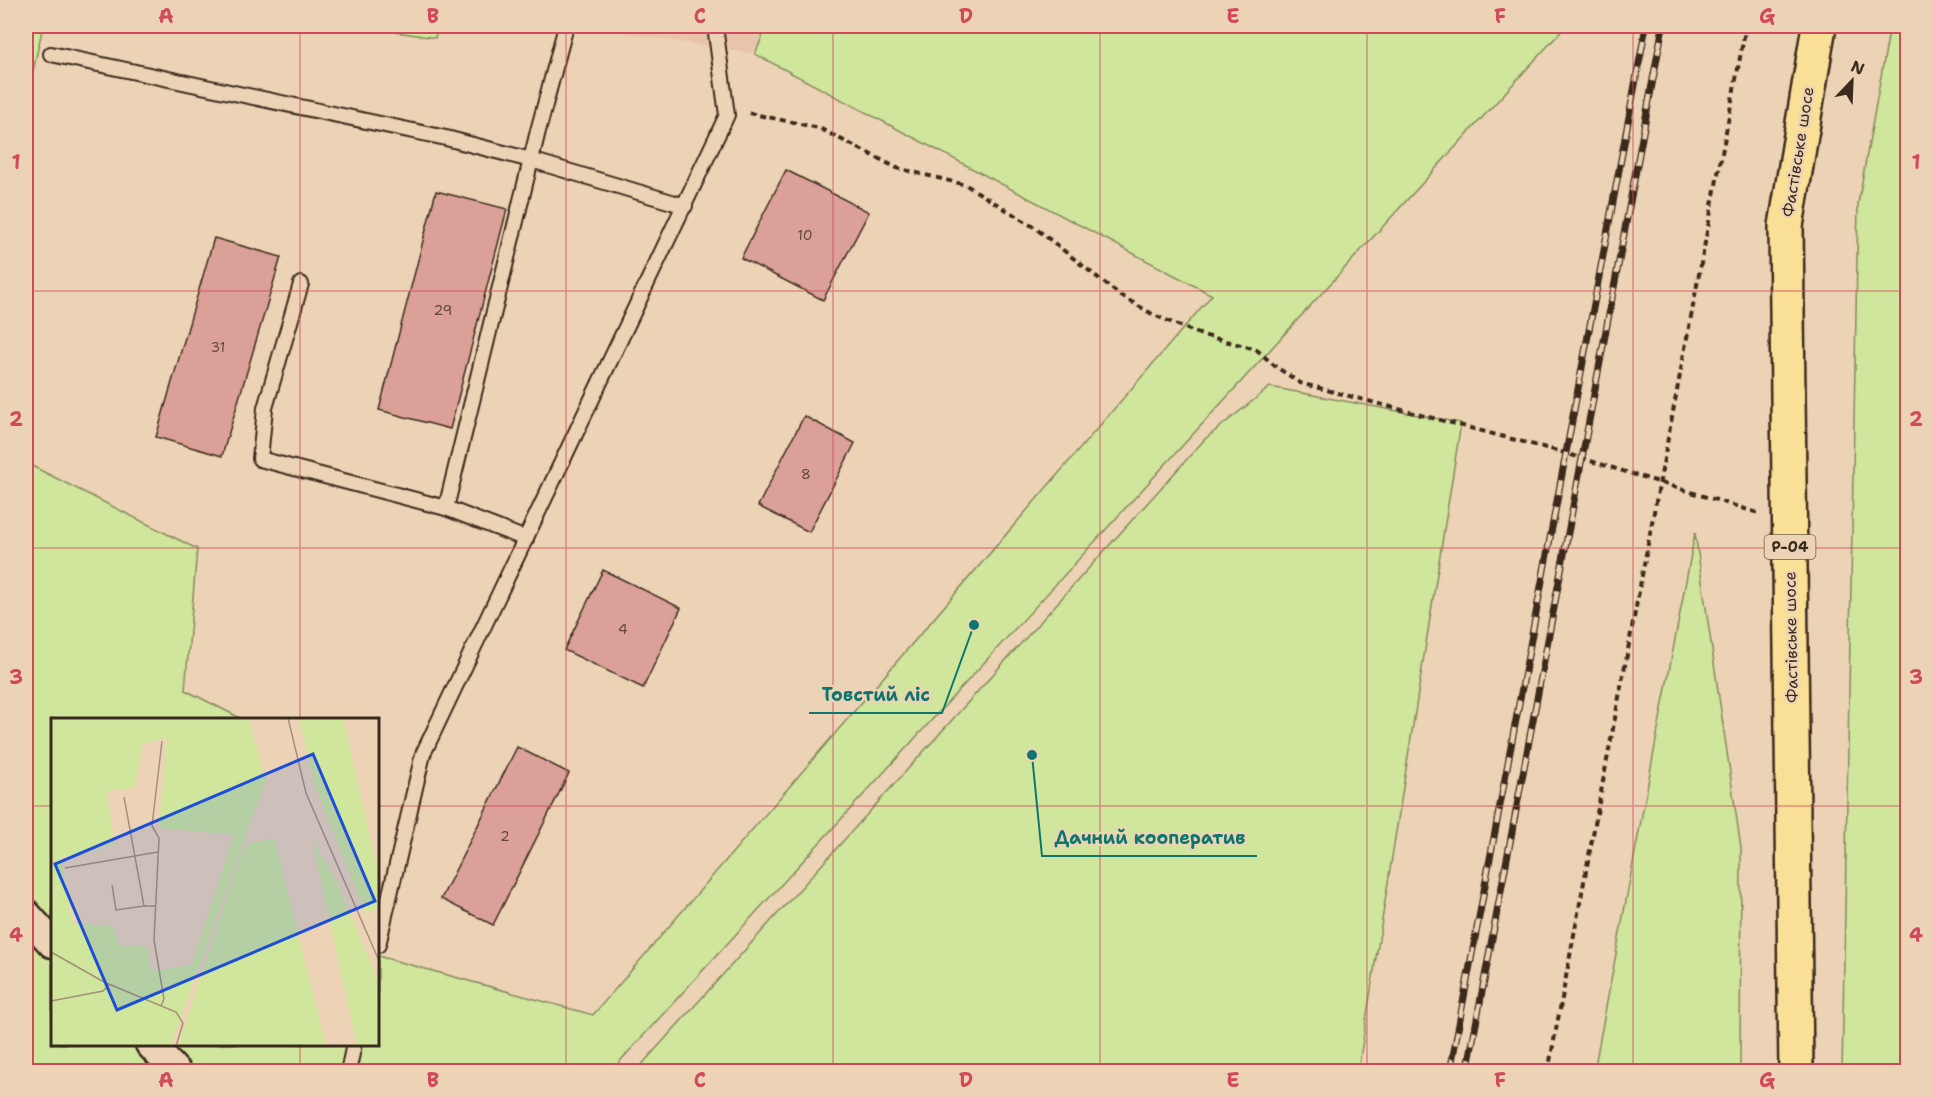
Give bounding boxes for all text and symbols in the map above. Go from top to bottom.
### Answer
text: A [158,3,174,29]
text: B [427,3,439,29]
text: C [694,3,706,29]
text: D [959,3,973,29]
text: E [1226,3,1240,29]
text: F [1494,3,1506,29]
text: G [1759,3,1775,29]
north arrow [1822,51,1882,111]
text: N [1848,56,1868,80]
street label: Фастівське шосе [1777,85,1819,219]
text: 1 [11,149,21,175]
text: 1 [1911,149,1921,175]
house number: 10 [797,226,813,244]
house number: 29 [434,301,452,319]
house number: 31 [211,338,225,356]
text: 2 [9,406,23,432]
text: 2 [1909,406,1923,432]
house number: 8 [801,465,811,483]
road number: Р-04 [1764,535,1816,559]
street label: Фастівське шосе [1779,571,1803,703]
house number: 4 [618,620,628,638]
text: 3 [9,664,23,690]
text: 3 [1909,664,1923,690]
callout: Товстий ліс [809,677,942,713]
text: Товстий ліс [822,683,930,707]
inset map [51,718,380,1046]
callout: Дачний кооператив [1042,820,1257,856]
text: Дачний кооператив [1055,826,1245,850]
house number: 2 [500,827,510,845]
text: 4 [9,922,23,948]
text: 4 [1909,922,1923,948]
text: A [158,1067,174,1093]
text: B [427,1067,439,1093]
text: C [694,1067,706,1093]
text: D [959,1067,973,1093]
text: E [1226,1067,1240,1093]
text: F [1494,1067,1506,1093]
text: G [1759,1067,1775,1093]

